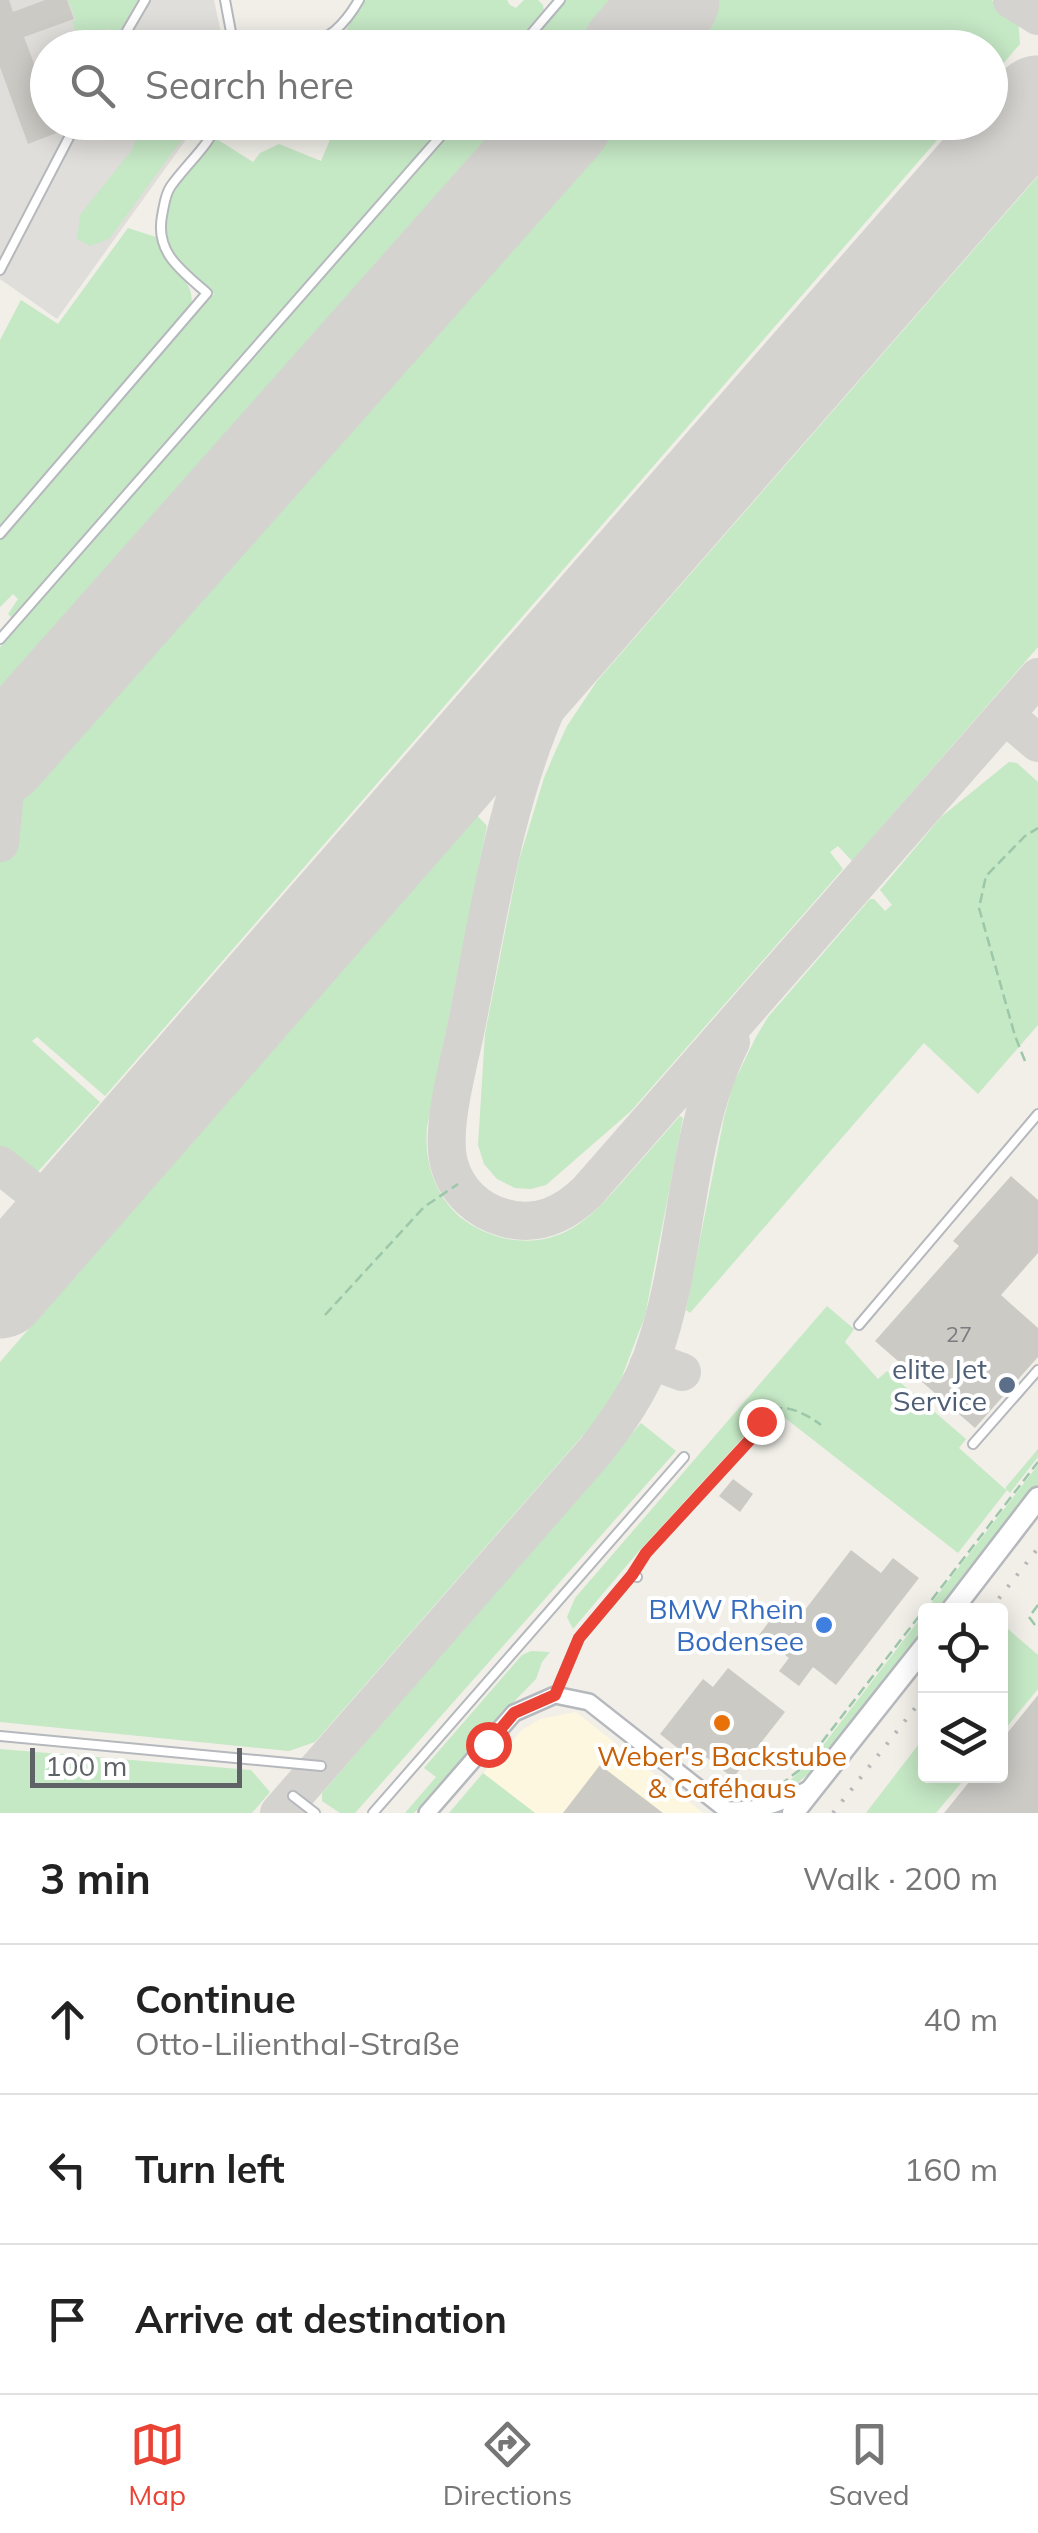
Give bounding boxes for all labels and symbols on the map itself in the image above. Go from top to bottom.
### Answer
house number: 27 [946,1320,972,1348]
place label: elite Jet Service [892,1351,987,1418]
marker: elite Jet Service [996,1374,1018,1396]
route end [739,1399,785,1445]
place label: BMW Rhein Bodensee [648,1591,804,1658]
marker: BMW Rhein Bodensee [813,1614,835,1636]
marker: Weber's Backstube & Caféhaus [711,1712,733,1734]
route start [466,1722,512,1768]
place label: Weber's Backstube & Caféhaus [597,1738,847,1805]
scale bar [30,1743,242,1788]

